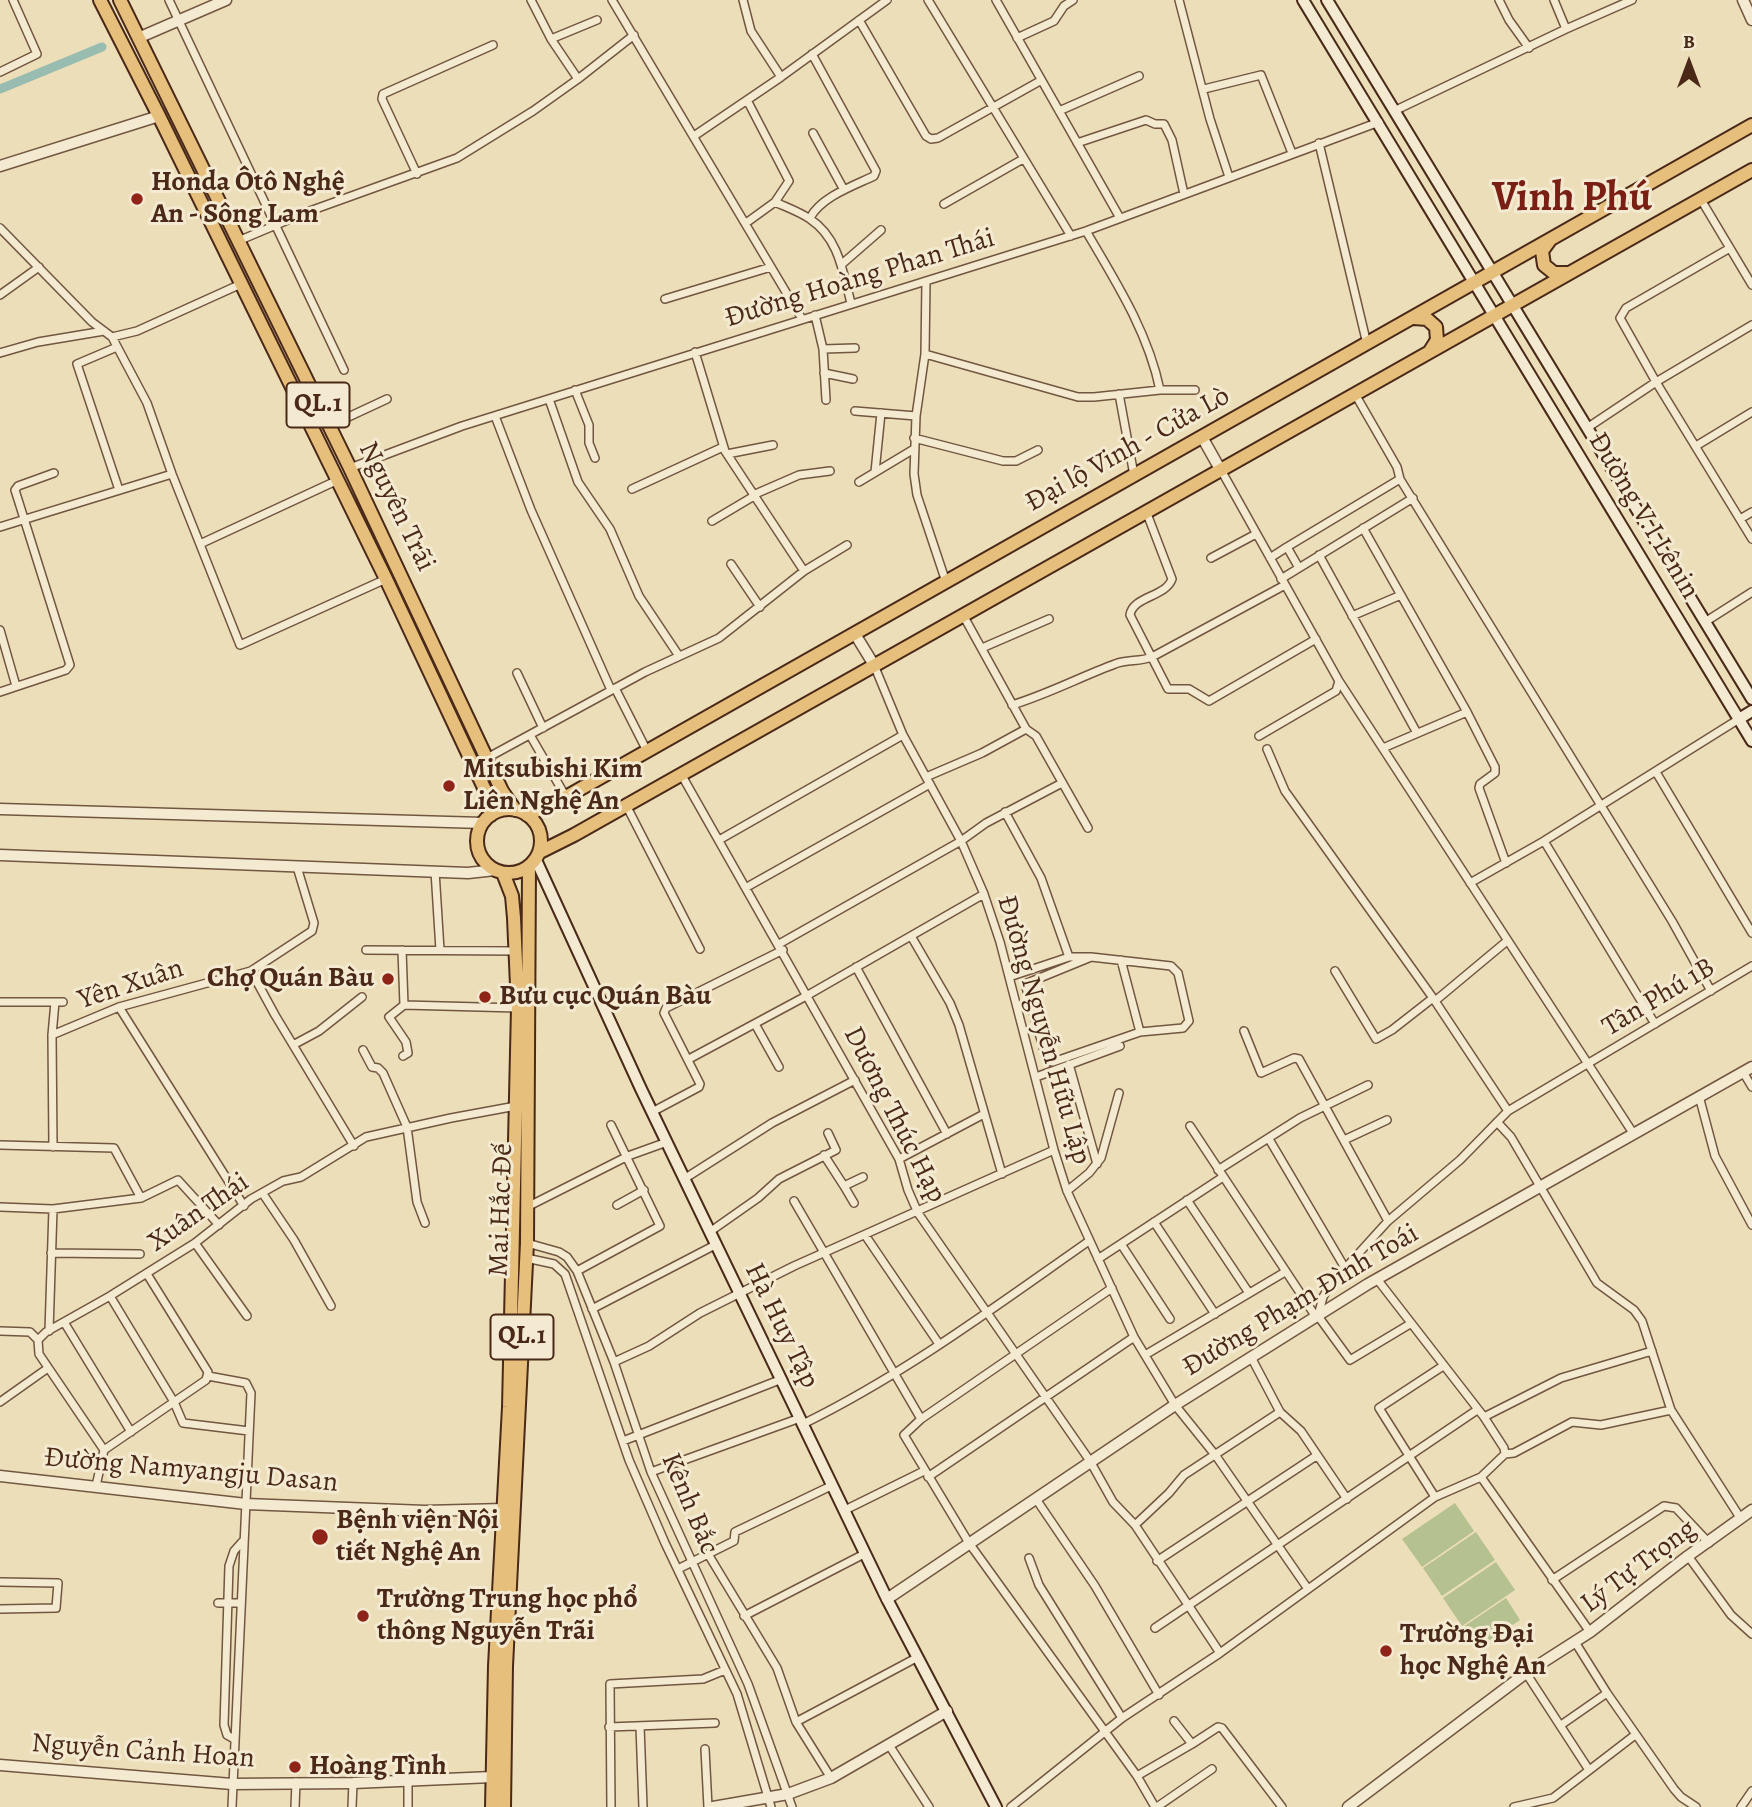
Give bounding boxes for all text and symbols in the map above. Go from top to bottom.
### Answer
north arrow [1654,28,1724,98]
text: B [1683,29,1695,55]
place label: Honda Ôtô Nghệ An - Sông Lam [151,166,345,232]
district label: Vinh Phú [1492,175,1652,225]
marker: Honda Ôtô Nghệ An - Sông Lam [129,191,145,207]
street label: Đường Hoàng Phan Thái [721,222,999,336]
street label: Đại lộ Vinh - Cửa Lò [1020,380,1236,520]
road number: QL.1 [286,382,350,428]
street label: Đường V.I Lênin [1580,427,1706,605]
street label: Nguyên Trãi [350,437,442,577]
place label: Mitsubishi Kim Liên Nghệ An [463,753,643,819]
marker: Mitsubishi Kim Liên Nghệ An [441,778,457,794]
street label: Đường Nguyễn Hữu Lập [988,892,1098,1168]
street label: Tân Phú 1B [1597,951,1721,1045]
street label: Yên Xuân [74,952,188,1018]
place label: Chợ Quán Bàu [207,962,374,996]
marker: Chợ Quán Bàu [380,971,396,987]
place label: Bưu cục Quán Bàu [499,980,711,1014]
marker: Bưu cục Quán Bàu [477,989,493,1005]
street label: Dương Thúc Hạp [835,1021,953,1209]
street label: Mai Hắc Đế [483,1143,521,1277]
street label: Xuân Thái [142,1166,256,1260]
street label: Đường Phạm Đình Toái [1177,1217,1425,1385]
street label: Hà Huy Tập [736,1258,826,1394]
road number: QL.1 [490,1314,554,1360]
street label: Đường Namyangju Dasan [43,1441,339,1501]
street label: Kênh Bắc [653,1448,725,1560]
place label: Bệnh viện Nội tiết Nghệ An [336,1504,499,1570]
street label: Lý Tự Trọng [1575,1513,1703,1621]
marker: Bệnh viện Nội tiết Nghệ An [310,1527,330,1547]
place label: Trường Trung học phổ thông Nguyễn Trãi [377,1583,637,1649]
marker: Trường Trung học phổ thông Nguyễn Trãi [355,1608,371,1624]
place label: Trường Đại học Nghệ An [1400,1618,1546,1684]
marker: Trường Đại học Nghệ An [1378,1643,1394,1659]
street label: Nguyễn Cảnh Hoan [30,1727,256,1777]
place label: Hoàng Tình [309,1750,447,1784]
marker: Hoàng Tình [287,1759,303,1775]

